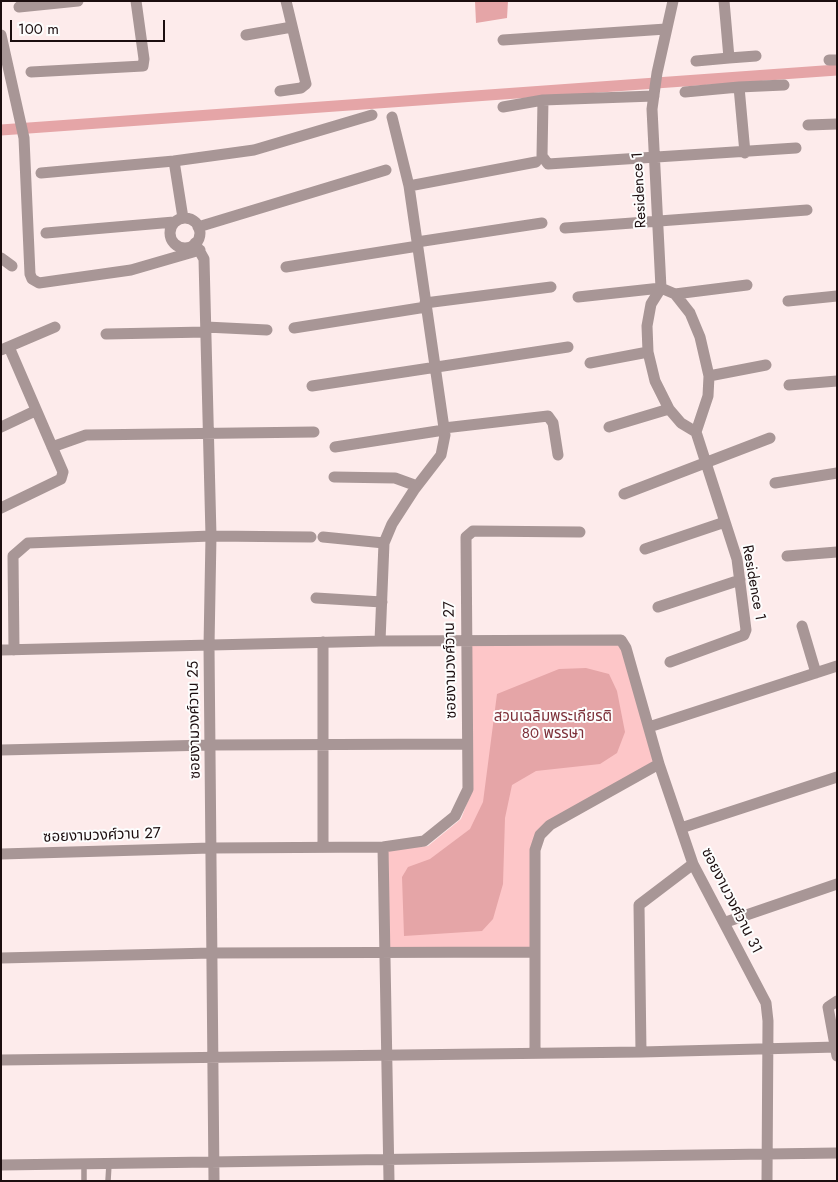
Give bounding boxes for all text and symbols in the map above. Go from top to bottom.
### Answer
scale bar [12,10,168,42]
text: 100 m [18,18,59,40]
street label: Residence 1 [629,151,651,229]
street label: Residence 1 [738,544,768,622]
street label: ซอยงามวงศ์วาน 27 [441,601,461,719]
street label: ซอยงามวงศ์วาน 25 [185,661,205,779]
park label: สวนเฉลิมพระเกียรติ 80 พรรษา [494,708,612,743]
street label: ซอยงามวงศ์วาน 27 [43,825,161,847]
street label: ซอยงามวงศ์วาน 31 [697,845,765,957]

